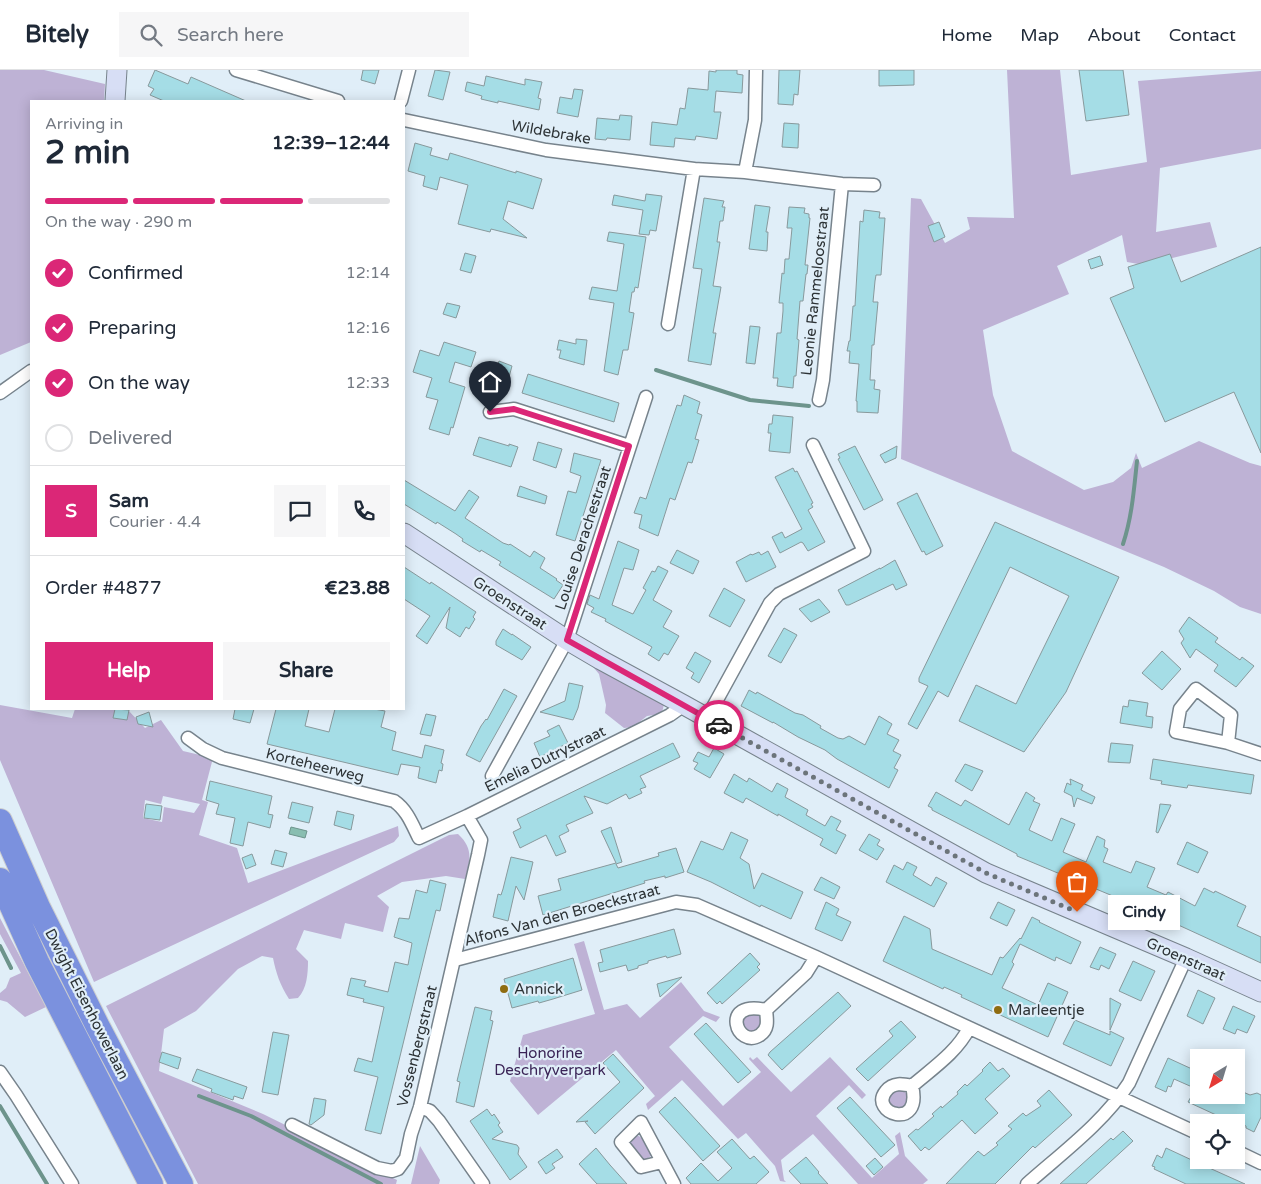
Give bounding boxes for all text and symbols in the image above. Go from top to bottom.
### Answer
search box [119,12,469,57]
text: Bitely [25,20,89,49]
icon: search [137,21,165,49]
text: Search here [177,24,284,46]
text: Home [941,24,992,46]
text: Map [1020,24,1059,46]
text: About [1087,24,1141,46]
text: Contact [1169,24,1236,46]
text: Arriving in [45,114,123,134]
street label: Wildebrake [510,116,592,148]
text: 12:39–12:44 [272,132,390,154]
text: 2 min [45,134,130,172]
street label: Leonie Rammeloostraat [797,205,833,376]
text: On the way · 290 m [45,212,192,232]
icon: check [45,259,73,287]
text: Confirmed [88,262,183,284]
text: 12:14 [346,263,390,283]
icon: check [45,314,73,342]
text: Preparing [88,317,177,339]
text: 12:16 [346,318,390,338]
pin [469,361,511,412]
icon: home [476,368,504,396]
icon: check [45,369,73,397]
text: On the way [88,372,190,394]
text: 12:33 [346,373,390,393]
text: Delivered [88,427,173,449]
street label: Louise Derachestraat [551,463,615,612]
button: chat [274,485,326,537]
button: phone [338,485,390,537]
text: Sam [109,490,149,512]
text: S [65,500,77,522]
text: Courier · 4.4 [109,512,201,532]
street label: Groenstraat [470,572,551,634]
text: Order #4877 [45,577,162,599]
text: €23.88 [324,577,390,599]
button: Help [45,642,213,700]
button: Share [223,642,390,700]
courier [694,700,744,750]
icon: car [705,711,733,739]
street label: Emelia Dutrystraat [482,722,609,796]
street label: Korteheerweg [264,744,366,786]
pin [1056,861,1098,912]
icon: bag [1063,868,1091,896]
street label: Alfons Van den Broeckstraat [462,880,662,950]
callout: Cindy [1107,894,1180,930]
text: Cindy [1122,902,1166,922]
street label: Dwight Eisenhowerlaan [41,926,133,1082]
street label: Groenstraat [1144,934,1229,985]
place label: Annick [514,980,563,998]
street label: Vossenbergstraat [393,983,441,1109]
marker: Annick [498,983,510,995]
place label: Marleentje [1008,1001,1084,1019]
marker: Marleentje [992,1004,1004,1016]
park label: Honorine Deschryverpark [494,1044,606,1079]
north arrow [1190,1049,1245,1104]
map controls [1190,1049,1245,1169]
button: locate [1190,1114,1245,1169]

